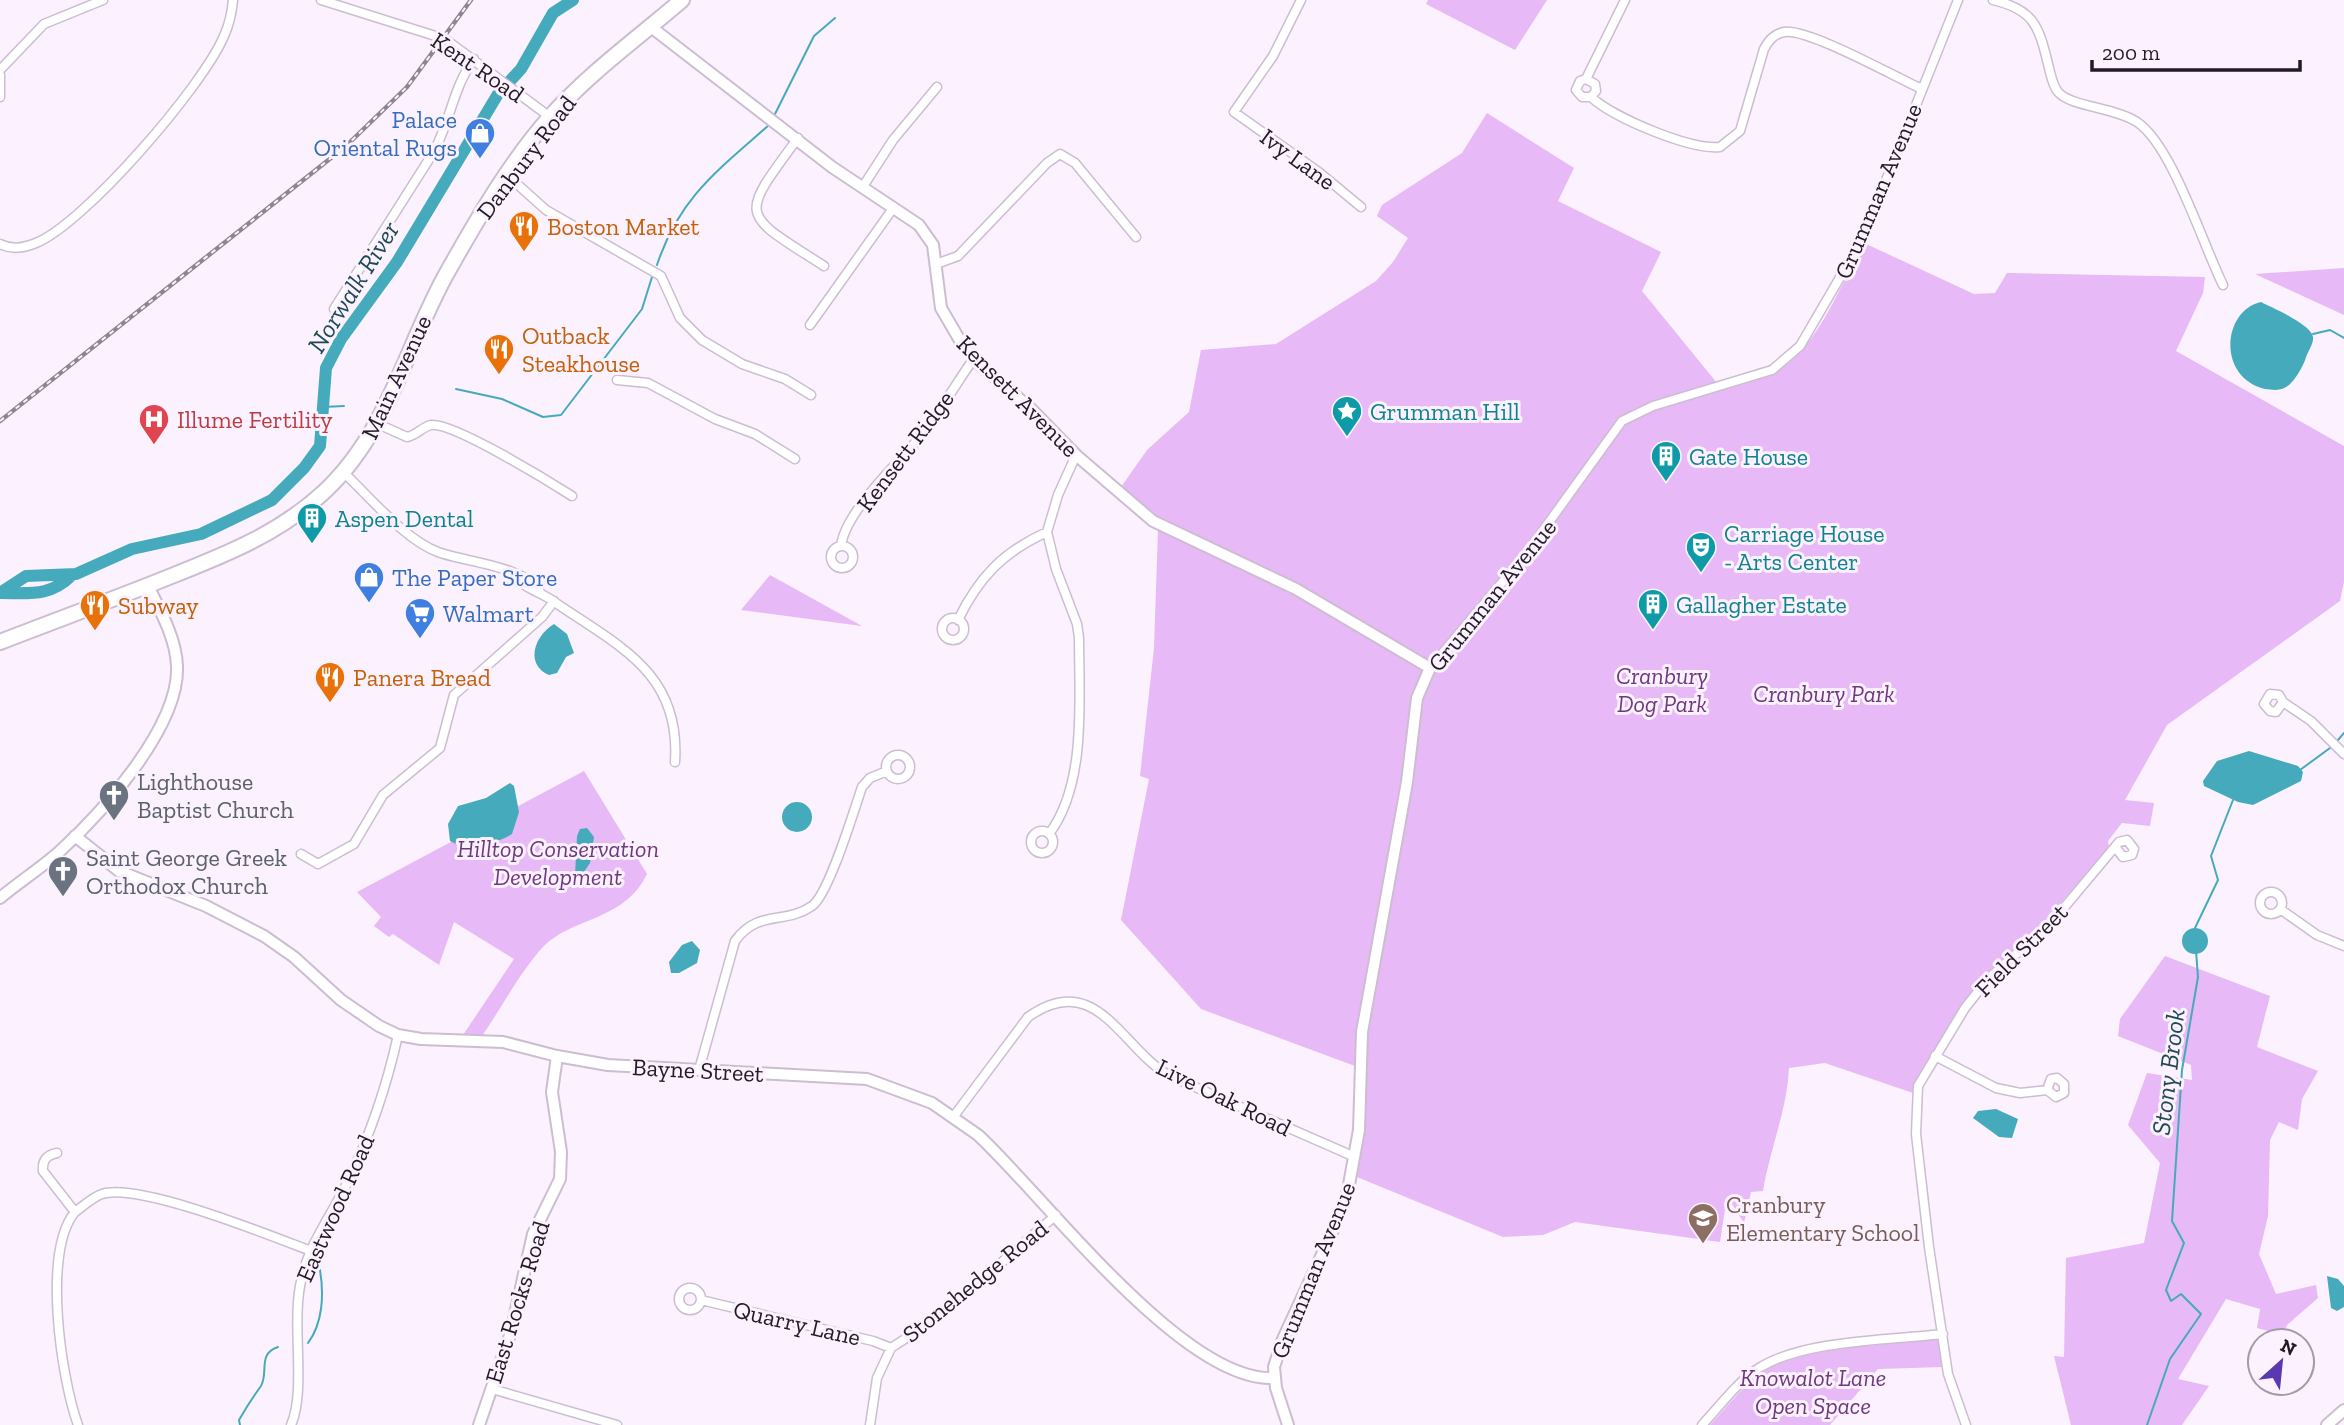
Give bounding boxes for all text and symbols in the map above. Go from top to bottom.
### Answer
street label: Kent Road [426,25,530,109]
scale bar [2092,28,2300,72]
text: 200 m [2102,40,2160,65]
street label: Danbury Road [470,89,582,225]
street label: Grumman Avenue [1828,99,1928,283]
place label: Palace Oriental Rugs [313,105,457,162]
shop icon: Palace Oriental Rugs [463,116,497,160]
street label: Ivy Lane [1255,122,1341,196]
restaurant icon: Boston Market [507,209,541,253]
place label: Boston Market [547,212,700,241]
water label: Norwalk River [300,215,406,359]
street label: Main Avenue [355,310,437,444]
place label: Outback Steakhouse [522,321,640,378]
street label: Kensett Avenue [951,329,1085,463]
restaurant icon: Outback Steakhouse [482,332,516,376]
street label: Kensett Ridge [850,385,960,517]
place icon: Grumman Hill [1330,394,1364,438]
place label: Grumman Hill [1370,397,1520,426]
hospital icon: Illume Fertility [137,402,171,446]
place label: Illume Fertility [177,405,333,434]
building icon: Gate House [1649,439,1683,483]
place label: Gate House [1689,442,1808,471]
building icon: Aspen Dental [295,501,329,545]
place label: Aspen Dental [335,504,474,533]
street label: Grumman Avenue [1422,513,1562,677]
place label: Carriage House - Arts Center [1724,519,1885,576]
theatre icon: Carriage House - Arts Center [1684,530,1718,574]
shop icon: The Paper Store [352,560,386,604]
place label: The Paper Store [392,563,557,592]
building icon: Gallagher Estate [1636,587,1670,631]
restaurant icon: Subway [78,588,112,632]
place label: Gallagher Estate [1676,590,1847,619]
place label: Subway [118,591,199,620]
supermarket icon: Walmart [403,596,437,640]
place label: Walmart [443,599,534,628]
restaurant icon: Panera Bread [313,660,347,704]
park label: Cranbury Dog Park [1616,661,1708,718]
place label: Panera Bread [353,663,491,692]
park label: Cranbury Park [1753,679,1895,708]
place label: Lighthouse Baptist Church [137,767,294,824]
church icon: Lighthouse Baptist Church [97,778,131,822]
park label: Hilltop Conservation Development [457,834,659,891]
place label: Saint George Greek Orthodox Church [86,843,288,900]
church icon: Saint George Greek Orthodox Church [46,854,80,898]
street label: Field Street [1968,897,2074,1003]
water label: Stony Brook [2144,1007,2192,1137]
street label: Bayne Street [632,1052,765,1088]
street label: Live Oak Road [1152,1052,1296,1142]
street label: Eastwood Road [290,1130,380,1286]
street label: Grumman Avenue [1264,1178,1362,1362]
place label: Cranbury Elementary School [1726,1190,1920,1247]
school or university icon: Cranbury Elementary School [1686,1201,1720,1245]
street label: Stonehedge Road [897,1214,1053,1348]
street label: East Rocks Road [478,1217,556,1387]
street label: Quarry Lane [731,1294,863,1352]
north arrow [2246,1327,2316,1397]
text: N [2277,1334,2300,1361]
park label: Knowalot Lane Open Space [1740,1363,1886,1420]

